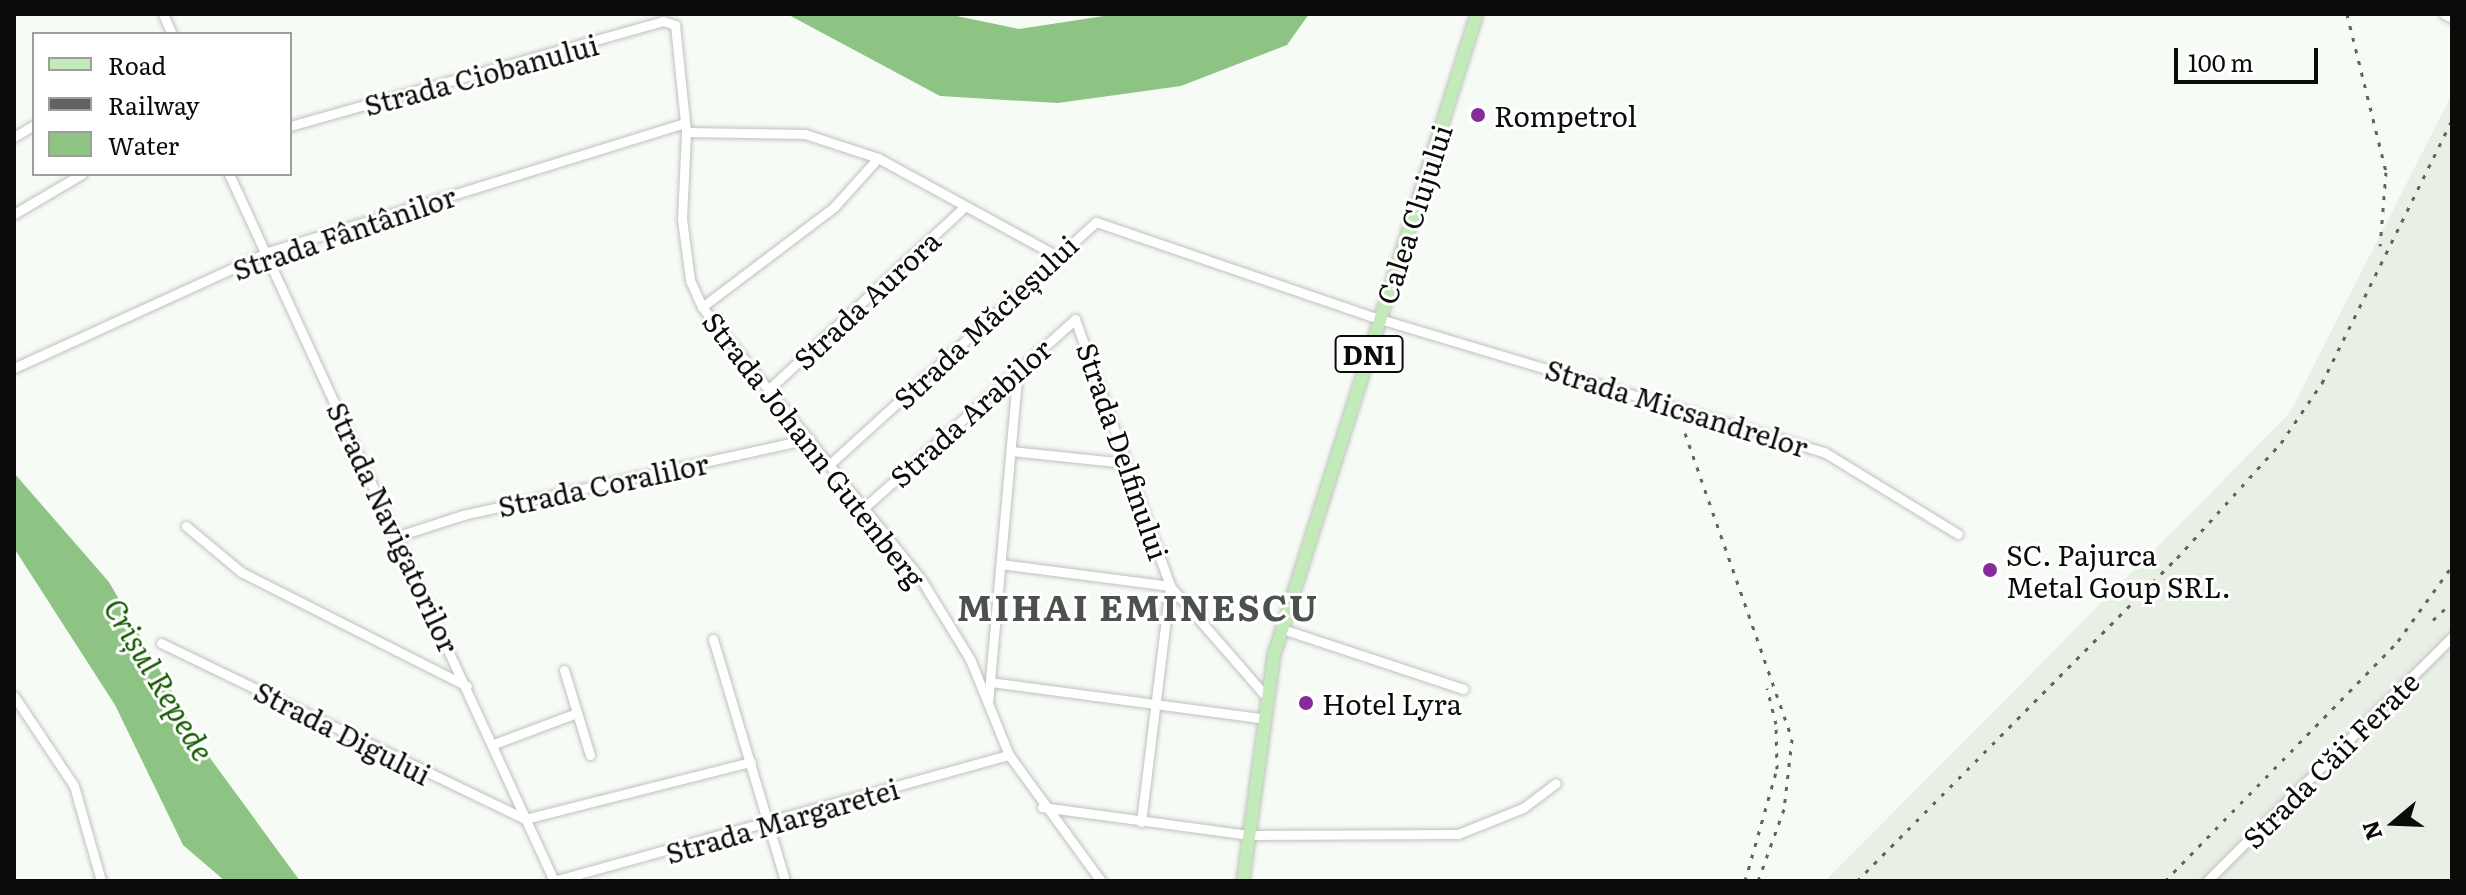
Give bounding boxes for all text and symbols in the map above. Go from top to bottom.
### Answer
street label: Strada Ciobanului [360,27,602,121]
legend [32,32,292,176]
scale bar [2178,32,2322,82]
text: 100 m [2188,44,2254,79]
text: Road [108,47,166,82]
text: Railway [108,87,200,122]
place label: Rompetrol [1494,98,1637,132]
marker: Rompetrol [1469,106,1487,124]
street label: Calea Clujului [1368,120,1458,308]
text: Water [108,127,179,162]
street label: Strada Fântânilor [228,178,460,286]
street label: Strada Aurora [786,223,946,375]
street label: Strada Măcieșului [886,227,1084,415]
street label: Strada Johann Gutenberg [697,304,933,594]
street label: Strada Arabilor [882,331,1058,493]
road number: DN1 [1333,332,1405,376]
street label: Strada Delfinului [1071,338,1177,564]
street label: Strada Micsandrelor [1542,351,1812,463]
street label: Strada Navigatorilor [321,396,467,658]
street label: Strada Coralilor [495,445,711,523]
place label: SC. Pajurca Metal Goup SRL. [2006,537,2231,603]
marker: SC. Pajurca Metal Goup SRL. [1981,561,1999,579]
district label: MIHAI EMINESCU [957,584,1319,628]
water label: Crișul Repede [98,591,222,767]
street label: Strada Căii Ferate [2235,664,2425,854]
street label: Strada Digului [249,673,437,791]
place label: Hotel Lyra [1322,686,1462,720]
marker: Hotel Lyra [1297,694,1315,712]
street label: Strada Margaretei [662,771,902,869]
north arrow [2354,783,2434,863]
text: N [2352,817,2389,845]

